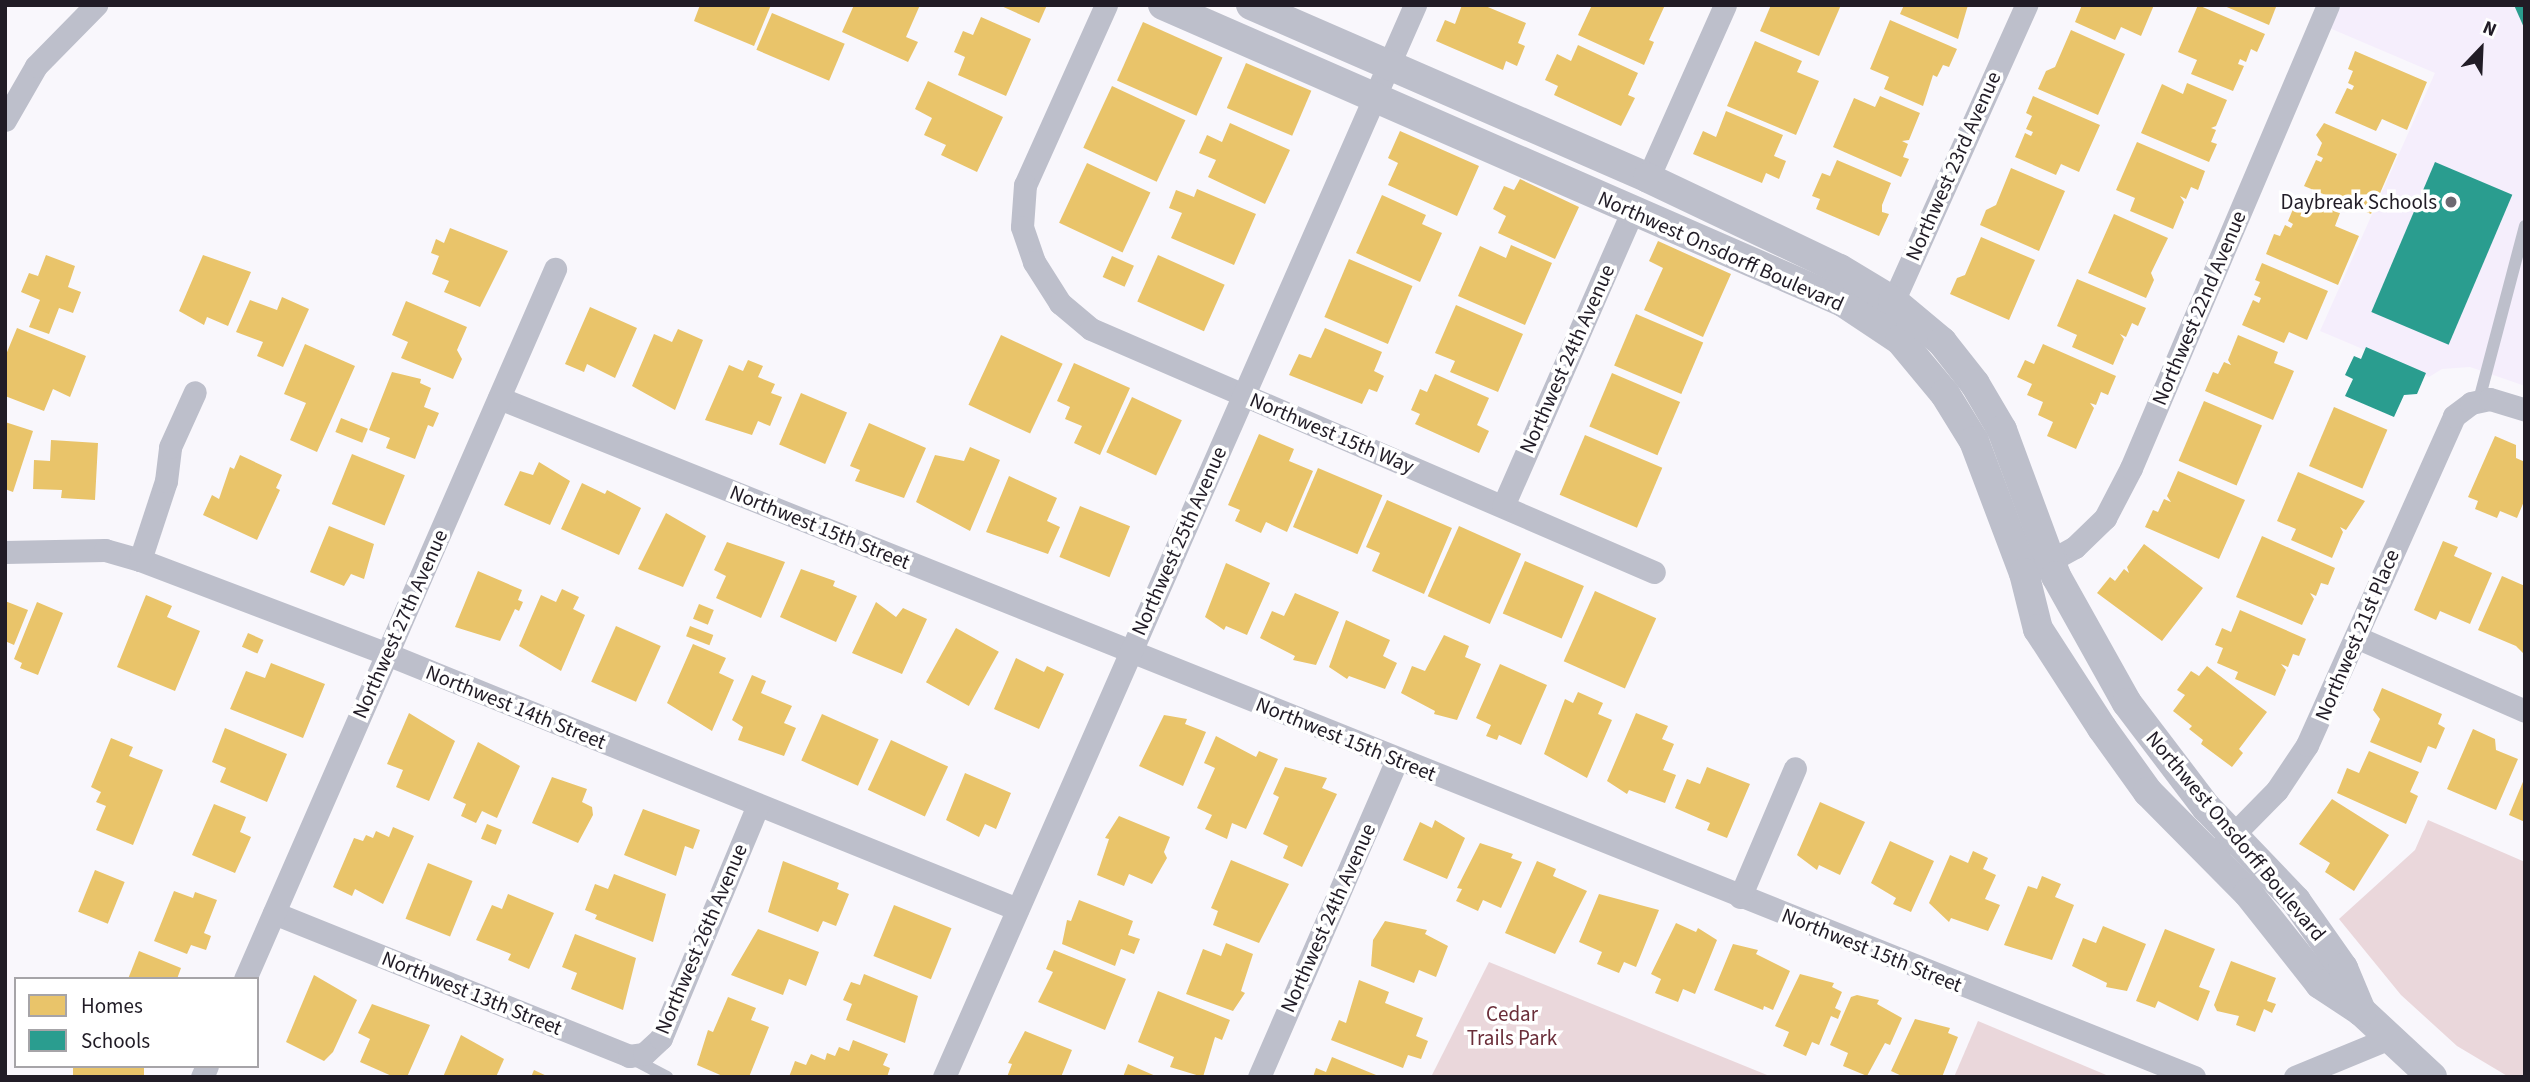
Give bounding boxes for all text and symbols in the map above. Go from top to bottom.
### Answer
north arrow [2446,14,2516,84]
text: N [2478,14,2500,44]
street label: Northwest 23rd Avenue [1900,68,2006,264]
street label: Northwest Onsdorff Boulevard [1594,185,1848,317]
place label: Daybreak Schools [2281,189,2437,215]
marker: Daybreak Schools [2443,194,2459,210]
street label: Northwest 22nd Avenue [2147,207,2251,409]
street label: Northwest 24th Avenue [1514,261,1620,457]
street label: Northwest 15th Way [1246,387,1418,479]
street label: Northwest 25th Avenue [1126,443,1232,639]
street label: Northwest 15th Street [726,479,914,575]
street label: Northwest 27th Avenue [347,526,453,722]
street label: Northwest 21st Place [2309,545,2405,725]
street label: Northwest 14th Street [422,659,610,755]
street label: Northwest 15th Street [1252,691,1440,787]
street label: Northwest Onsdorff Boulevard [2141,726,2331,946]
street label: Northwest 24th Avenue [1275,820,1381,1016]
street label: Northwest 26th Avenue [650,840,752,1038]
street label: Northwest 15th Street [1778,902,1966,998]
street label: Northwest 13th Street [378,945,566,1041]
legend [14,977,259,1068]
text: Homes [81,991,143,1021]
park label: Cedar Trails Park [1467,1001,1557,1051]
text: Schools [81,1026,150,1056]

